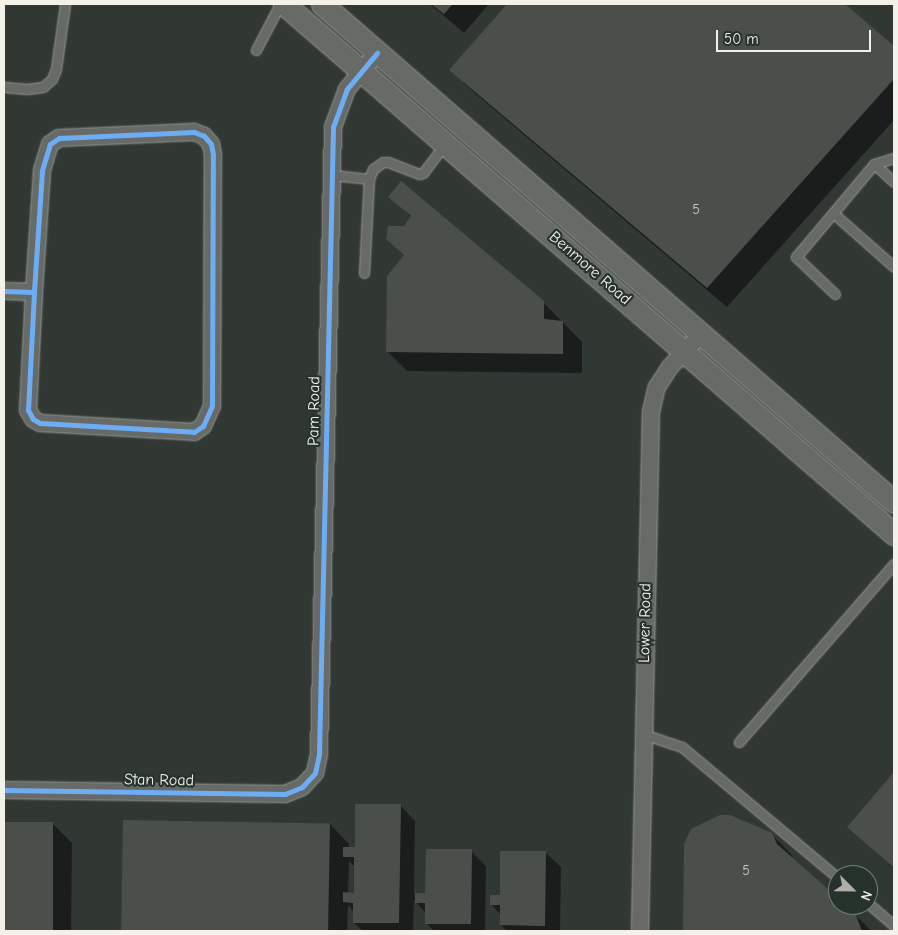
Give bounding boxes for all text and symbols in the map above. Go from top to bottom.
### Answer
scale bar [718,20,873,52]
text: 50 m [724,30,759,48]
house number: 5 [692,202,700,218]
street label: Benmore Road [545,227,635,309]
street label: Pam Road [304,376,324,446]
street label: Lower Road [635,583,655,663]
street label: Stan Road [124,770,194,790]
house number: 5 [742,863,750,879]
north arrow [828,865,878,915]
text: N [857,888,876,903]

